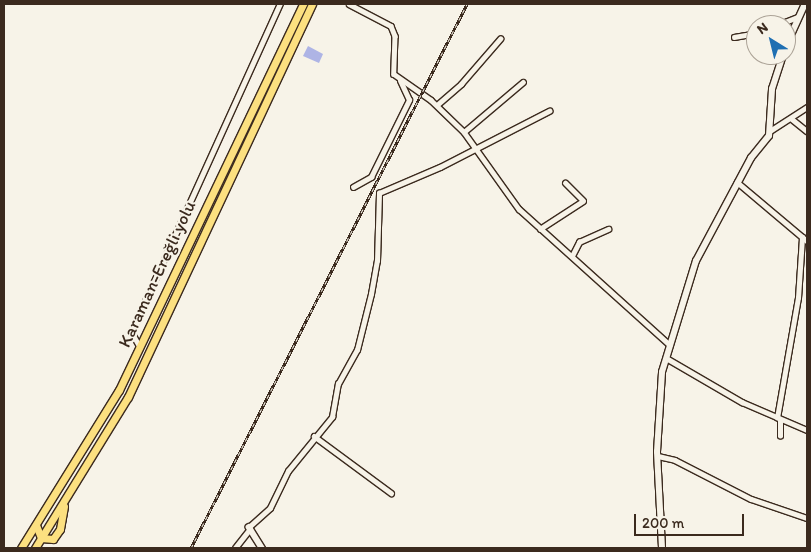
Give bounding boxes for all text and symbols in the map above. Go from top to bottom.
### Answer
north arrow [746,15,796,65]
text: N [754,19,771,38]
street label: Karaman-Ereğli yolu [114,197,200,351]
scale bar [636,504,746,536]
text: 200 m [642,514,684,532]

